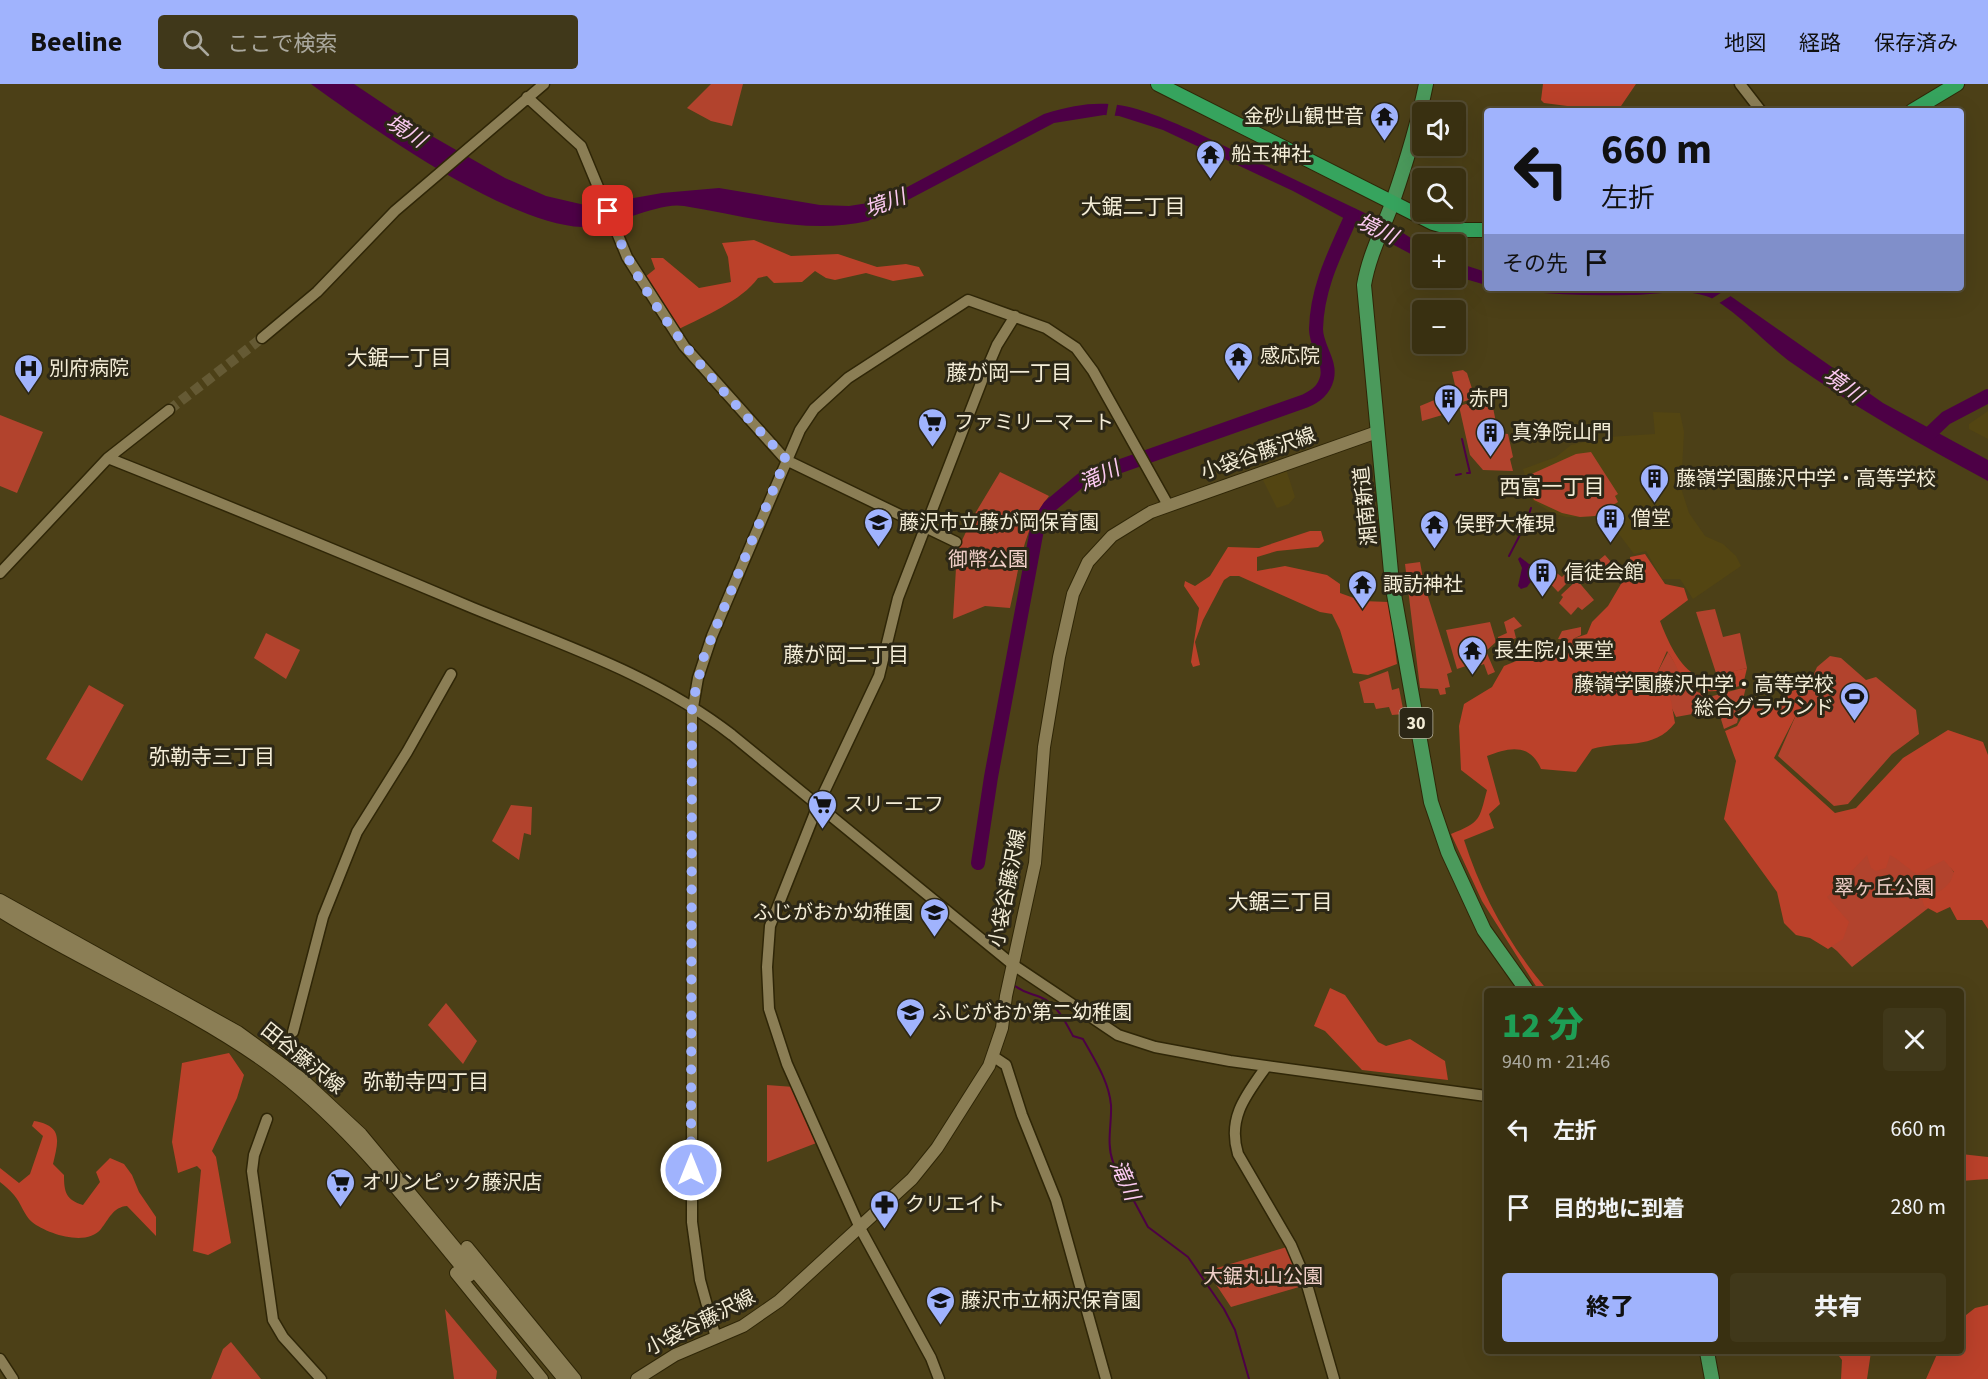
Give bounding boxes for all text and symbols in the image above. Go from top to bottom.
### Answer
search box [158,15,578,69]
text: Beeline [30,22,122,62]
icon: search [179,26,212,59]
text: ここで検索 [227,28,337,60]
text: 地図 [1724,28,1766,58]
text: 経路 [1799,28,1841,58]
text: 保存済み [1874,28,1958,58]
temple icon: 金砂山観世音 [1369,100,1401,142]
map controls [1412,102,1466,354]
button: sound [1412,102,1466,156]
place label: 金砂山観世音 [1244,103,1364,131]
water label: 境川 [380,107,433,156]
text: 660 m [1601,120,1712,180]
icon: left [1502,132,1580,210]
temple icon: 船玉神社 [1194,138,1226,180]
place label: 船玉神社 [1231,141,1311,169]
button: search [1412,168,1466,222]
text: 左折 [1601,179,1655,218]
water label: 境川 [860,181,912,224]
pin [582,185,633,236]
district label: 大鋸二丁目 [1081,192,1186,222]
icon: arrive [591,194,624,227]
water label: 境川 [1352,206,1404,253]
button: + [1412,234,1466,288]
icon: arrive [1580,246,1613,279]
text: その先 [1502,248,1568,280]
button: − [1412,300,1466,354]
temple icon: 感応院 [1223,340,1255,382]
district label: 大鋸一丁目 [347,343,452,373]
place label: 感応院 [1260,343,1320,371]
hospital icon: 別府病院 [12,352,44,394]
place label: 別府病院 [49,355,129,383]
district label: 藤が岡一丁目 [946,358,1072,388]
water label: 境川 [1817,361,1870,411]
building icon: 赤門 [1432,382,1464,424]
place label: 赤門 [1469,385,1509,413]
supermarket icon: ファミリーマート [917,406,949,448]
place label: ファミリーマート [954,409,1114,437]
building icon: 真浄院山門 [1475,416,1507,458]
place label: 真浄院山門 [1512,419,1612,447]
street label: 小袋谷藤沢線 [1197,421,1320,487]
water label: 滝川 [1074,453,1126,498]
building icon: 藤嶺学園藤沢中学・高等学校 [1639,462,1671,504]
street label: 湘南新道 [1348,465,1384,547]
place label: 藤嶺学園藤沢中学・高等学校 [1676,465,1936,493]
district label: 西富一丁目 [1500,472,1605,502]
building icon: 僧堂 [1594,502,1626,544]
place label: 僧堂 [1631,505,1671,533]
school or university icon: 藤沢市立藤が岡保育園 [862,506,894,548]
temple icon: 俣野大権現 [1418,508,1450,550]
place label: 藤沢市立藤が岡保育園 [899,509,1099,537]
place label: 俣野大権現 [1455,511,1555,539]
park label: 御幣公園 [948,546,1028,574]
building icon: 信徒会館 [1527,556,1559,598]
place label: 信徒会館 [1564,559,1644,587]
temple icon: 諏訪神社 [1346,568,1378,610]
place label: 諏訪神社 [1383,571,1463,599]
temple icon: 長生院小栗堂 [1457,634,1489,676]
place label: 長生院小栗堂 [1494,637,1614,665]
district label: 藤が岡二丁目 [783,640,909,670]
place label: 藤嶺学園藤沢中学・高等学校 総合グラウンド [1574,671,1834,722]
sports icon: 藤嶺学園藤沢中学・高等学校 総合グラウンド [1839,680,1871,722]
road number: 30 [1400,708,1432,738]
district label: 弥勒寺三丁目 [149,742,275,772]
supermarket icon: スリーエフ [807,788,839,830]
place label: スリーエフ [844,791,944,819]
street label: 小袋谷藤沢線 [983,827,1033,950]
park label: 翠ヶ丘公園 [1834,874,1934,902]
district label: 大鋸三丁目 [1228,887,1333,917]
school or university icon: ふじがおか幼稚園 [918,896,950,938]
place label: ふじがおか幼稚園 [753,899,913,927]
school or university icon: ふじがおか第二幼稚園 [895,996,927,1038]
place label: ふじがおか第二幼稚園 [932,999,1132,1027]
text: 12 分 [1502,1000,1584,1051]
button: close [1883,1008,1946,1071]
street label: 田谷藤沢線 [255,1016,350,1101]
text: 940 m · 21:46 [1502,1048,1610,1076]
district label: 弥勒寺四丁目 [363,1067,489,1097]
icon: left [1502,1113,1535,1146]
text: 660 m [1891,1113,1946,1145]
text: 左折 [1553,1115,1597,1147]
position arrow [659,1138,723,1202]
water label: 滝川 [1103,1155,1148,1207]
supermarket icon: オリンピック藤沢店 [325,1166,357,1208]
place label: オリンピック藤沢店 [362,1169,542,1197]
pharmacy icon: クリエイト [868,1188,900,1230]
place label: クリエイト [905,1191,1005,1219]
icon: arrive [1502,1191,1535,1224]
text: 280 m [1891,1191,1946,1223]
text: 目的地に到着 [1553,1193,1685,1225]
park label: 大鋸丸山公園 [1203,1263,1323,1291]
button: 終了 [1502,1273,1718,1342]
button: 共有 [1730,1273,1946,1342]
street label: 小袋谷藤沢線 [641,1283,760,1363]
school or university icon: 藤沢市立柄沢保育園 [924,1284,956,1326]
place label: 藤沢市立柄沢保育園 [961,1287,1141,1315]

